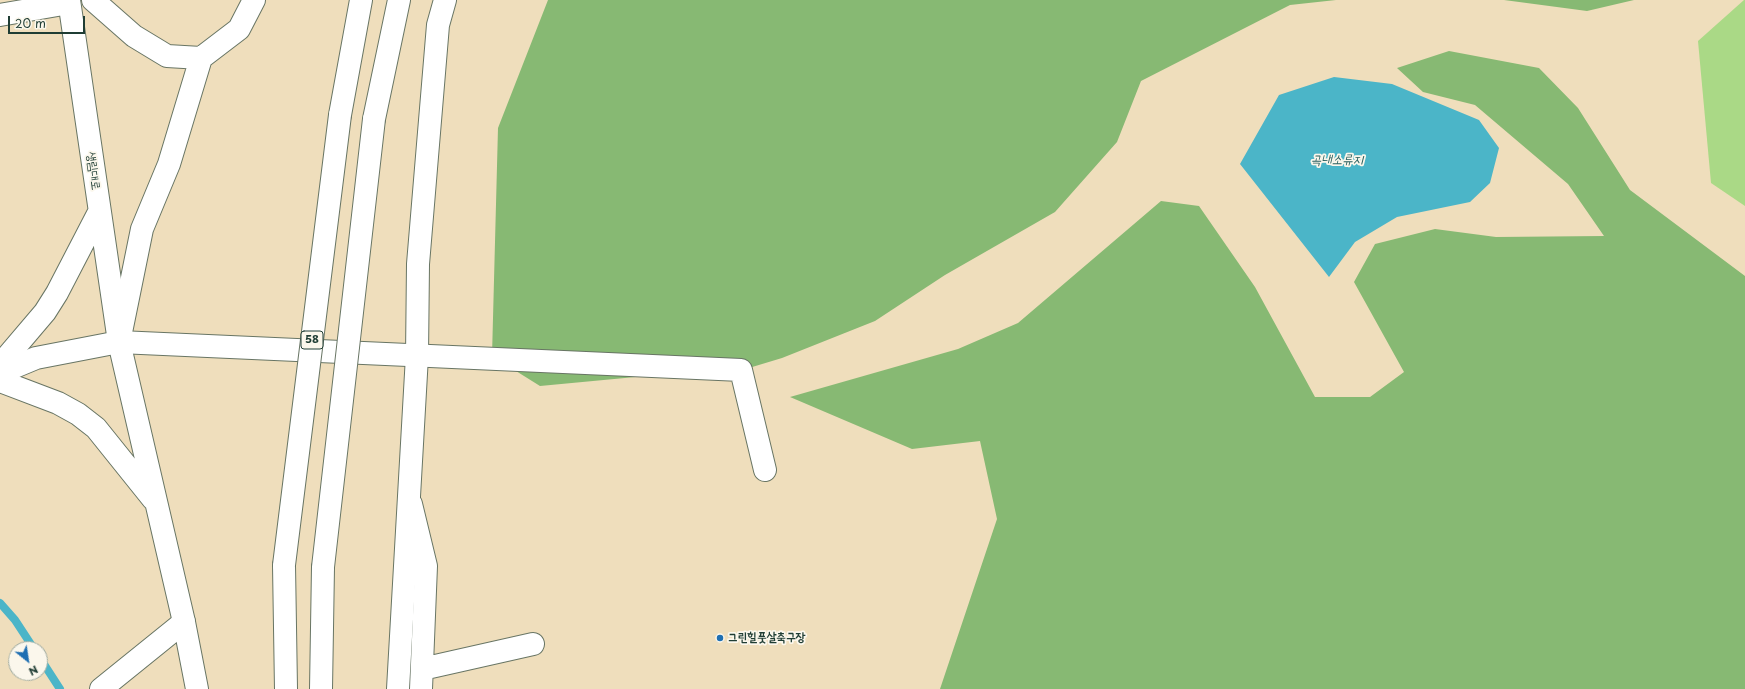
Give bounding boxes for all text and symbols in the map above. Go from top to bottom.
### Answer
scale bar [10,8,87,34]
text: 20 m [15,14,46,32]
street label: 생림대로 [83,151,103,191]
water label: 곡내소류지 [1311,152,1363,168]
road number: 58 [301,331,323,349]
place label: 그린힐풋살축구장 [728,631,805,645]
marker: 그린힐풋살축구장 [715,633,725,643]
north arrow [8,641,48,681]
text: N [26,661,42,681]

